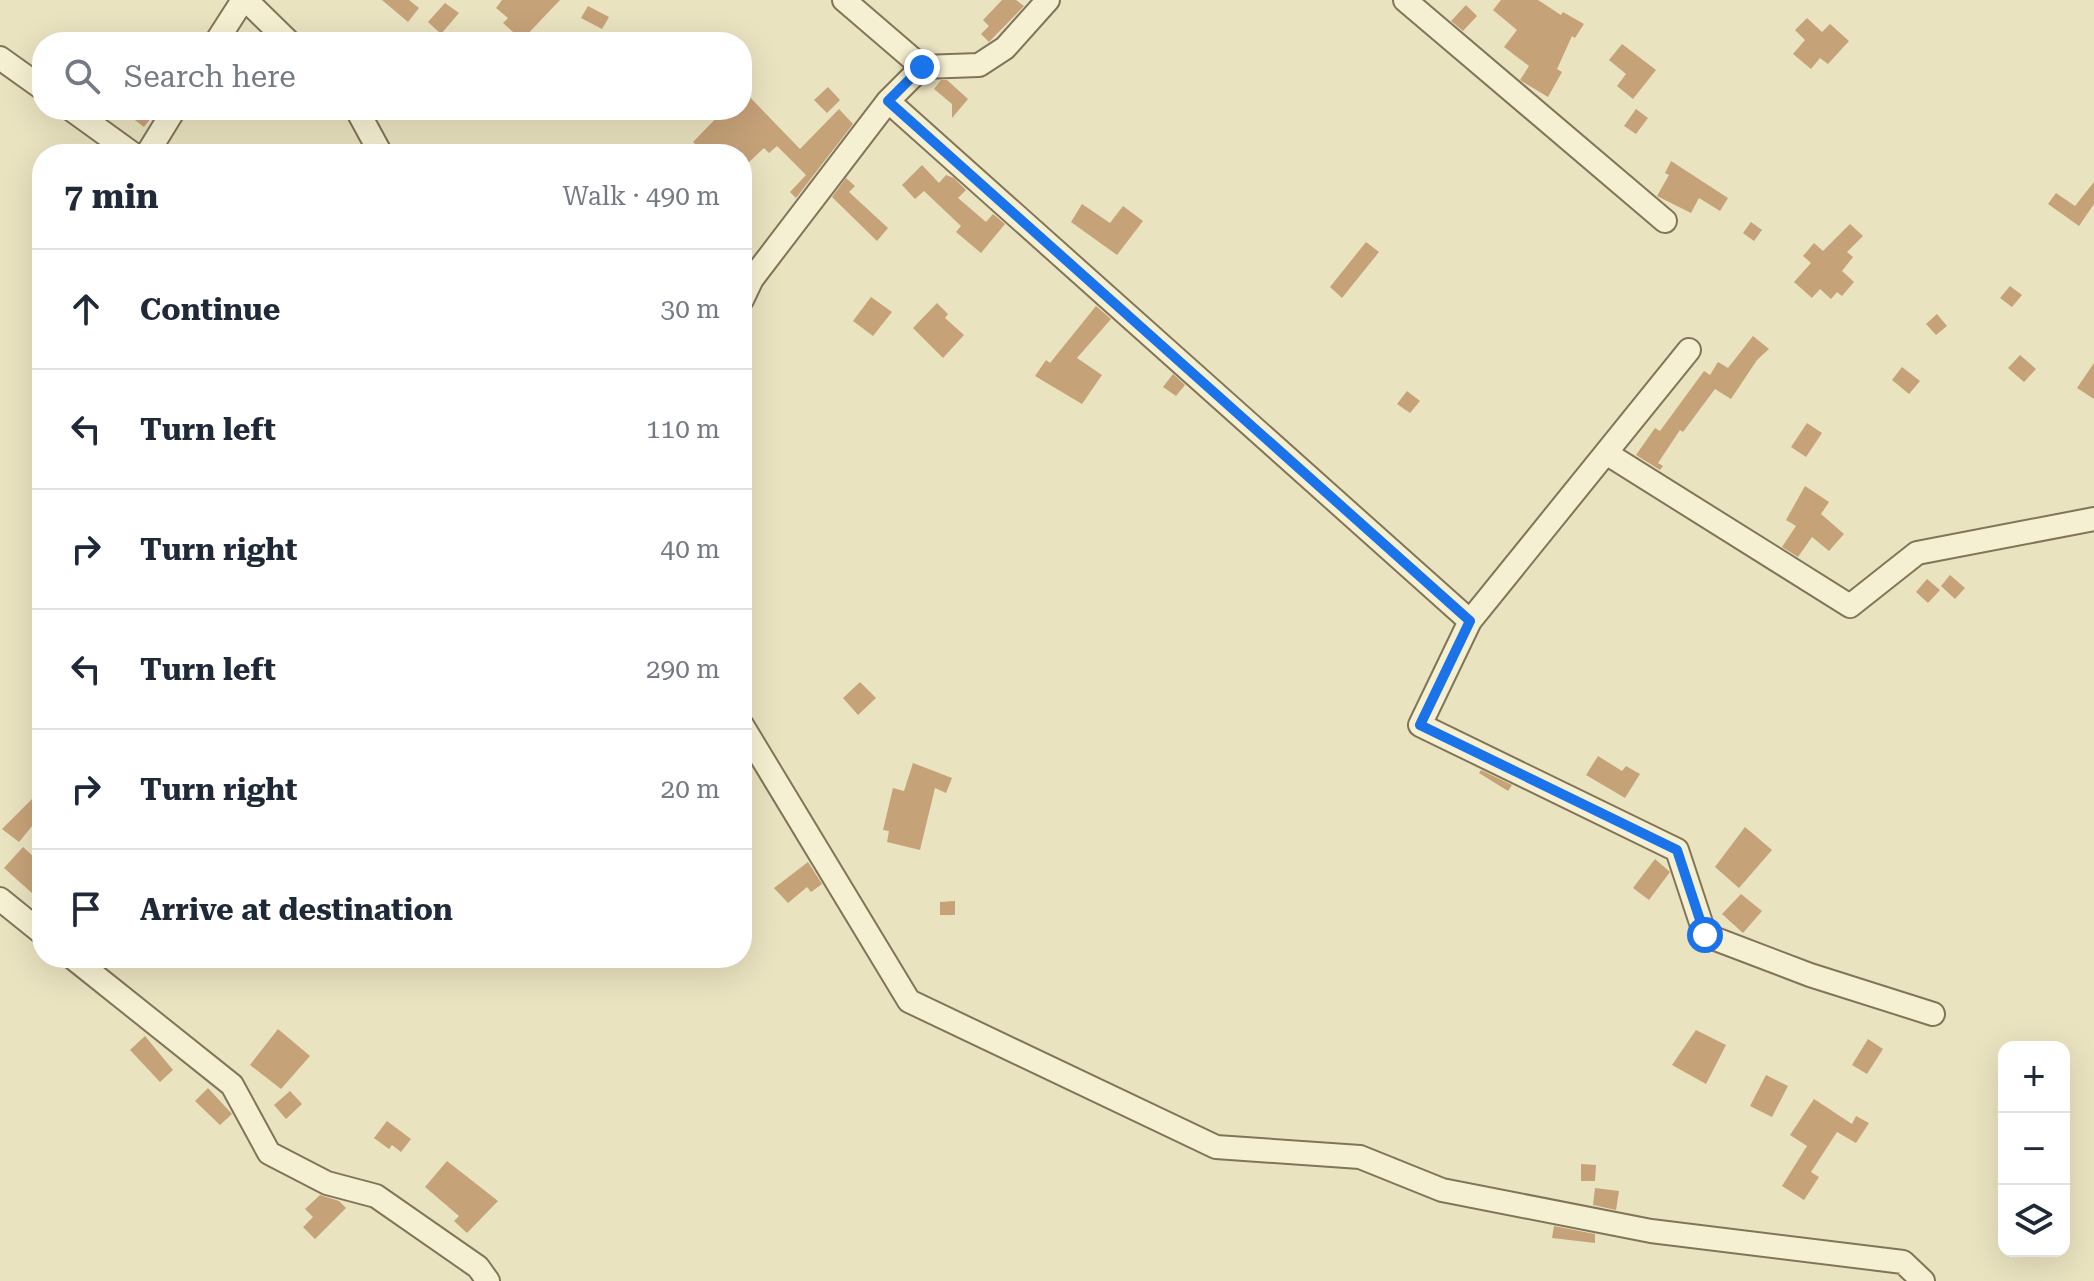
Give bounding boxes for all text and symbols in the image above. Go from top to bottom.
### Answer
search box [32,32,752,120]
route end [904,49,940,85]
icon: search [60,54,104,98]
text: Search here [124,59,296,94]
text: 7 min [64,176,159,216]
text: Walk · 490 m [562,181,720,211]
icon: ahead [64,287,108,331]
text: Continue [140,292,280,327]
text: 30 m [661,294,720,324]
icon: left [64,407,108,451]
text: Turn left [140,412,276,447]
text: 110 m [646,414,720,444]
icon: right [64,527,108,571]
text: Turn right [140,532,297,567]
text: 40 m [661,534,720,564]
icon: left [64,647,108,691]
text: Turn left [140,652,276,687]
text: 290 m [646,654,720,684]
icon: right [64,767,108,811]
text: Turn right [140,772,297,807]
text: 20 m [661,774,720,804]
icon: arrive [64,887,108,931]
text: Arrive at destination [140,892,453,927]
route start [1687,917,1723,953]
map controls [1998,1041,2070,1257]
button: + [1998,1041,2070,1113]
button: − [1998,1113,2070,1185]
button: layers [1998,1185,2070,1257]

